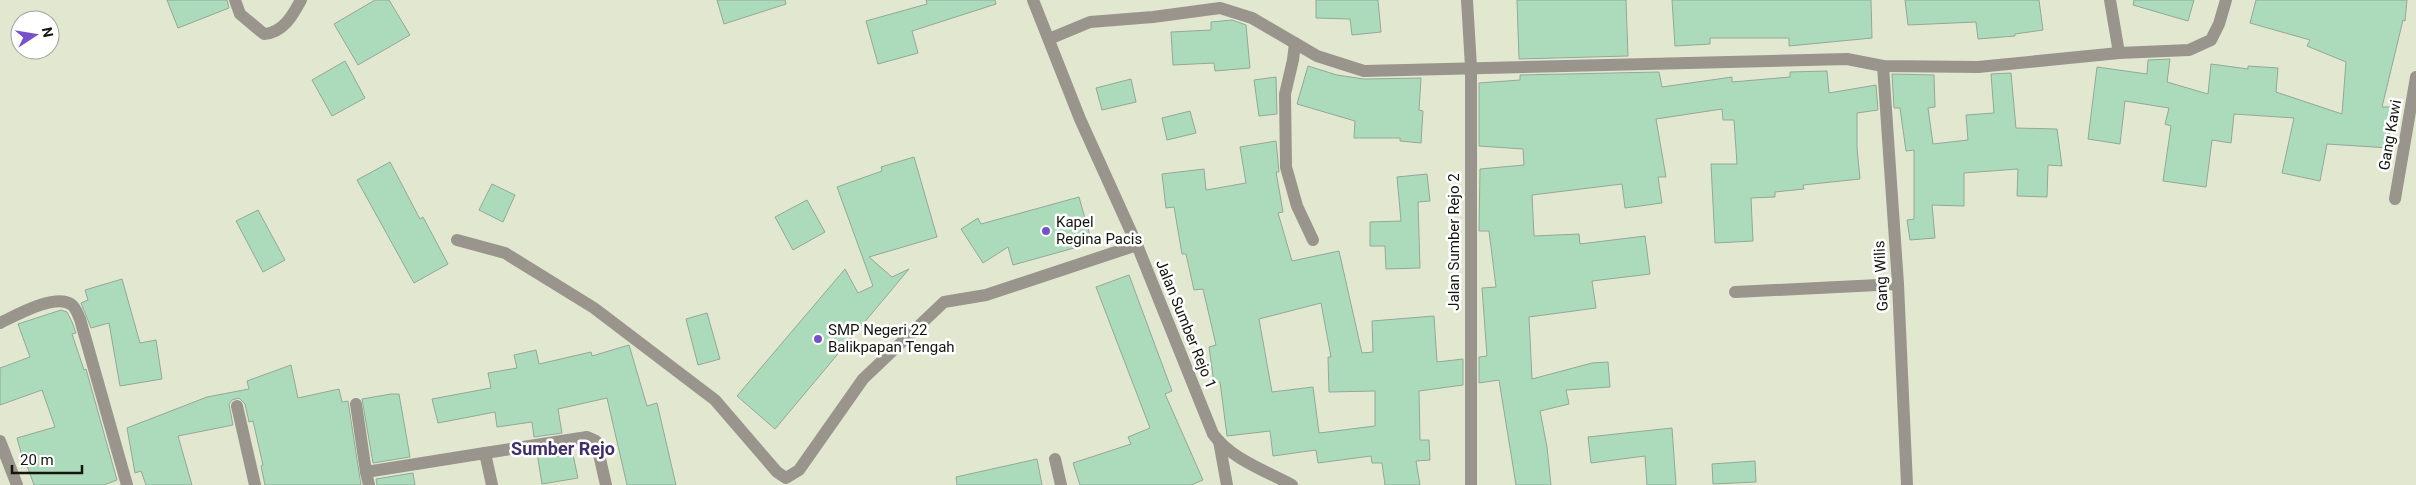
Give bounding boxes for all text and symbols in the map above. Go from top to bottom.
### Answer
north arrow [10,10,60,60]
text: N [39,26,57,39]
street label: Gang Kawi [2375,98,2405,172]
street label: Jalan Sumber Rejo 2 [1445,173,1463,311]
place label: Kapel Regina Pacis [1056,213,1142,248]
marker: Kapel Regina Pacis [1040,225,1052,237]
street label: Gang Wilis [1870,240,1892,312]
street label: Jalan Sumber Rejo 1 [1152,257,1220,391]
place label: SMP Negeri 22 Balikpapan Tengah [828,321,955,356]
marker: SMP Negeri 22 Balikpapan Tengah [812,333,824,345]
district label: Sumber Rejo [511,438,615,459]
scale bar [12,442,82,474]
text: 20 m [20,451,54,469]

